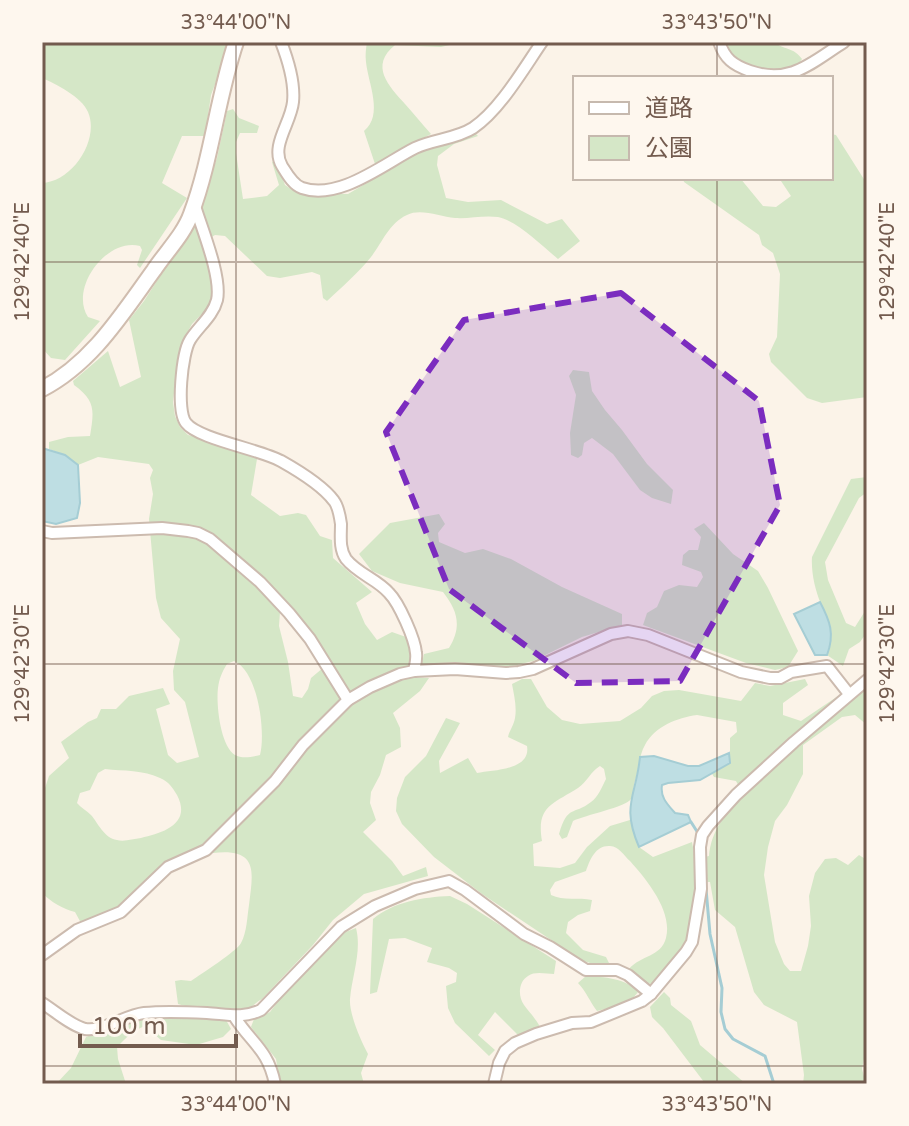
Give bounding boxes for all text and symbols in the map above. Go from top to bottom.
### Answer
text: 33°44'00"N [181,11,291,35]
text: 33°43'50"N [662,11,772,35]
legend [573,76,833,180]
text: 道路 [645,94,693,123]
text: 公園 [645,134,693,163]
text: 129°42'40"E [11,202,35,322]
text: 129°42'40"E [876,202,900,322]
text: 129°42'30"E [11,604,35,724]
text: 129°42'30"E [876,604,900,724]
scale bar [80,998,236,1048]
text: 100 m [92,1012,166,1041]
text: 33°44'00"N [181,1093,291,1117]
text: 33°43'50"N [662,1093,772,1117]

